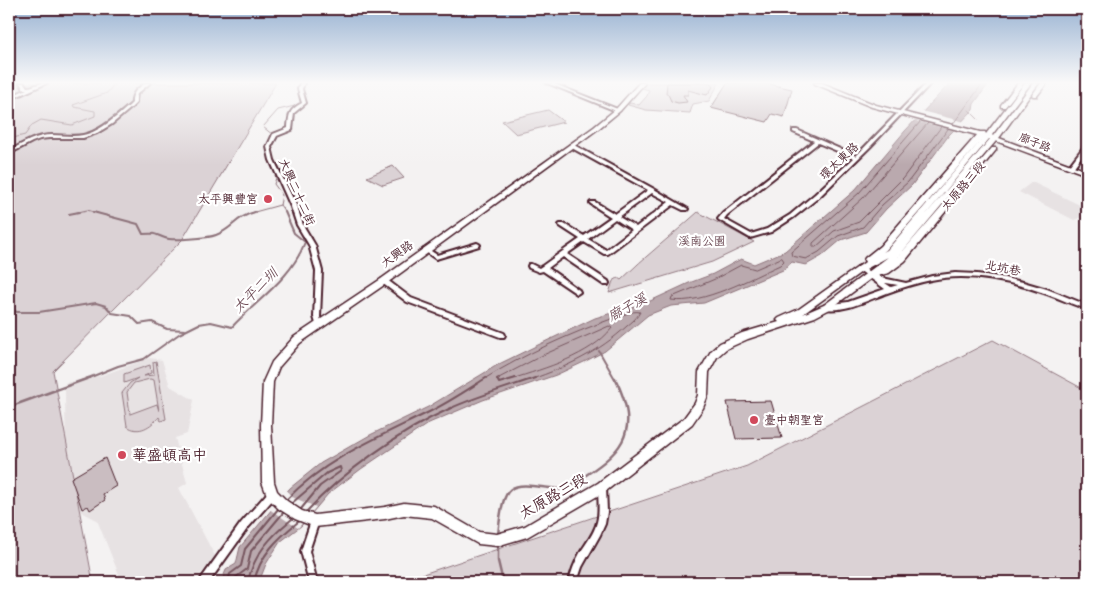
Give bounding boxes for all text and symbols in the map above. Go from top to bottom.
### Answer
street label: 廍子路 [1017,130,1053,155]
street label: 環太東路 [816,139,862,183]
street label: 大興二十二街 [275,156,319,228]
street label: 太原路三段 [938,158,988,214]
place label: 太平興豐宮 [198,191,258,207]
marker: 太平興豐宮 [262,193,274,205]
park label: 溪南公園 [678,233,726,249]
street label: 大興路 [378,237,416,271]
street label: 北坑巷 [984,257,1022,279]
water label: 太平二圳 [229,262,283,316]
water label: 廍子溪 [604,288,651,325]
place label: 臺中朝聖宮 [764,412,824,428]
marker: 臺中朝聖宮 [748,414,760,426]
place label: 華盛頓高中 [132,445,207,465]
marker: 華盛頓高中 [116,449,128,461]
street label: 太原路三段 [516,469,590,523]

